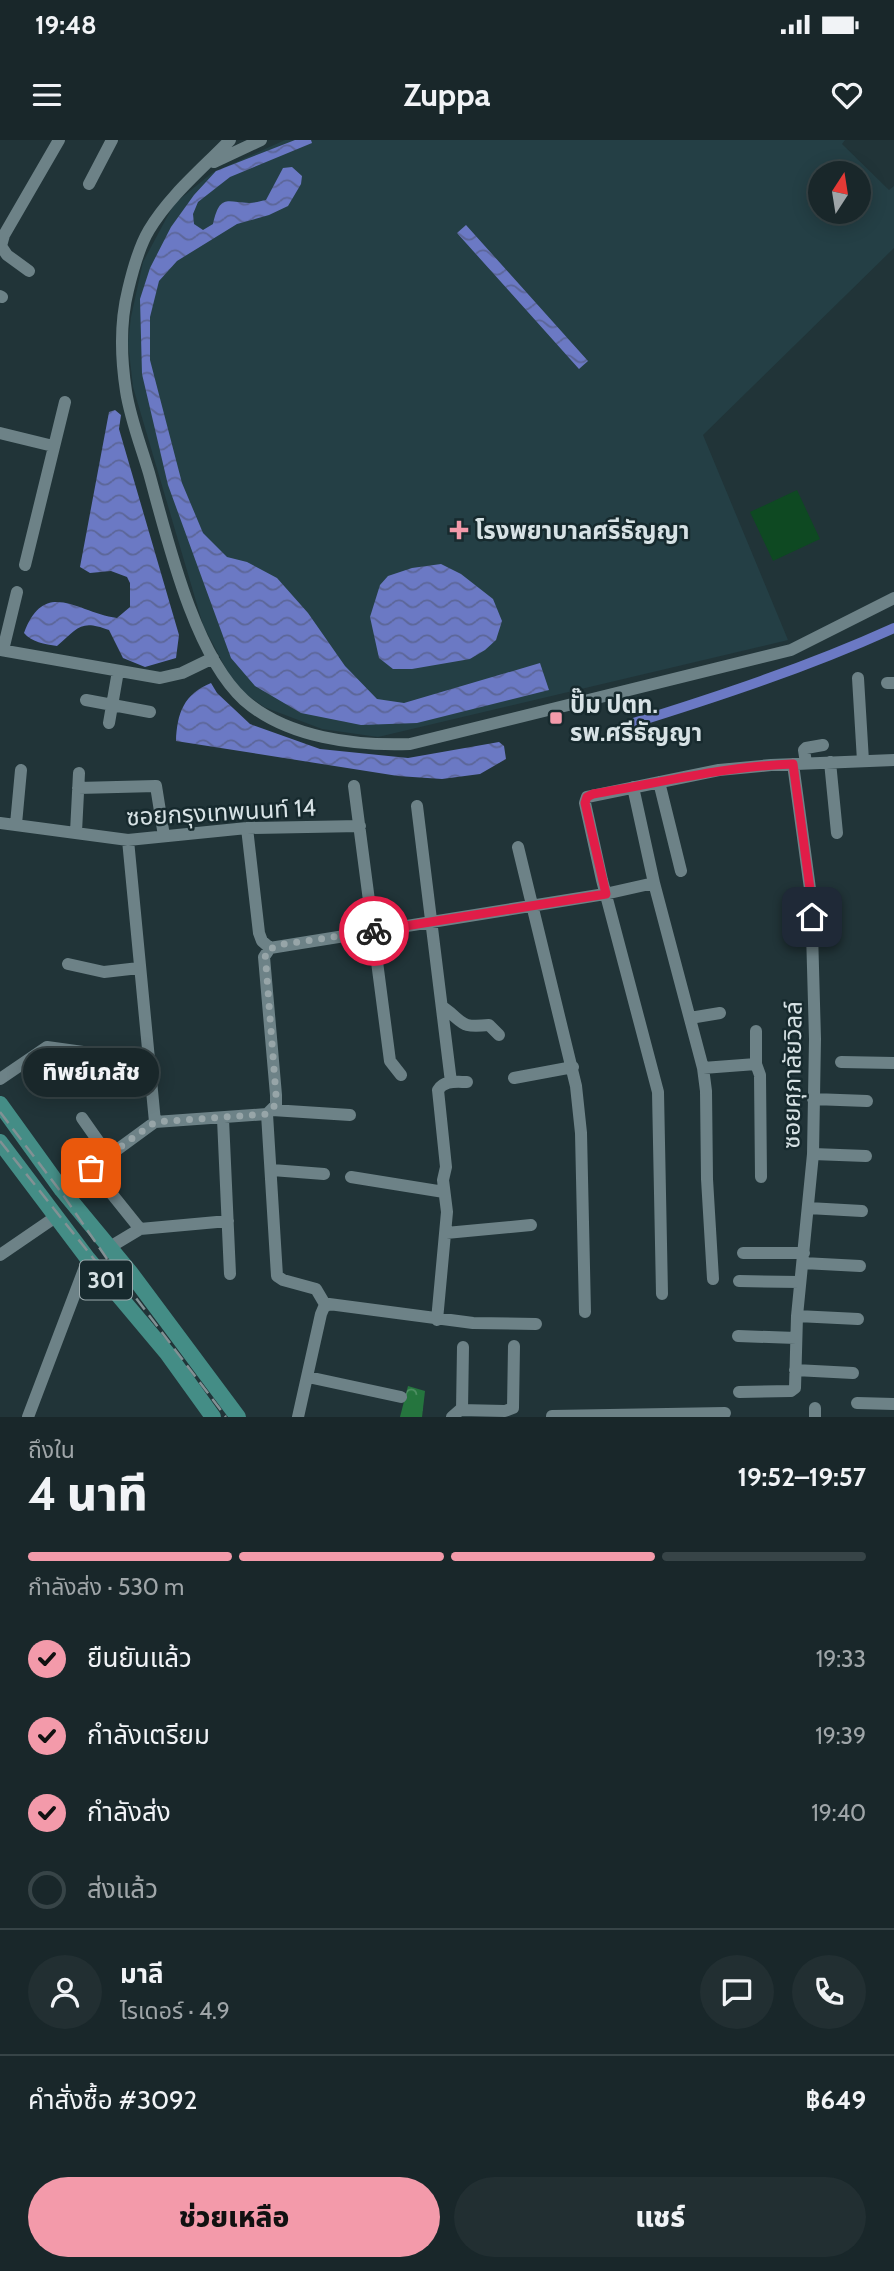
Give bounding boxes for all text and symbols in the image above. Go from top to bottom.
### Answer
text: 19:48 [35,9,97,41]
text: Zuppa [404,75,490,114]
icon: menu [28,76,66,114]
icon: heart [828,76,866,114]
north arrow [808,161,872,224]
map controls [808,161,871,224]
place label: โรงพยาบาลศรีธัญญา [475,516,689,545]
marker: โรงพยาบาลศรีธัญญา [449,520,469,540]
place label: ปั๊ม ปตท. รพ.ศรีธัญญา [570,688,702,747]
marker: ปั๊ม ปตท. รพ.ศรีธัญญา [548,710,564,726]
street label: ซอยกรุงเทพนนท์ 14 [125,793,317,832]
pin [782,887,842,947]
courier [339,896,409,966]
icon: home [793,898,831,936]
icon: bike [355,912,393,950]
street label: ซอยศุภาลัยวิลล์ [776,1001,809,1149]
callout: ทิพย์เภสัช [23,1049,159,1098]
text: ทิพย์เภสัช [42,1058,140,1086]
pin [61,1138,121,1198]
icon: bag [72,1149,110,1187]
road number: 301 [80,1260,132,1300]
text: ถึงใน [28,1436,75,1464]
text: 19:52–19:57 [737,1461,866,1493]
text: 4 นาที [28,1466,148,1522]
text: กำลังส่ง · 530 m [28,1573,184,1601]
icon: check [28,1640,66,1678]
text: ยืนยันแล้ว [87,1642,192,1674]
text: 19:33 [816,1645,866,1673]
icon: check [28,1717,66,1755]
text: กำลังเตรียม [87,1719,210,1751]
text: 19:39 [815,1722,866,1750]
icon: check [28,1794,66,1832]
text: กำลังส่ง [87,1796,171,1828]
text: 19:40 [811,1799,866,1827]
text: ส่งแล้ว [87,1873,158,1905]
button: person [28,1955,102,2029]
button: chat [700,1955,774,2029]
button: phone [792,1955,866,2029]
text: มาลี [120,1958,164,1990]
text: ไรเดอร์ · 4.9 [120,1997,230,2025]
text: คำสั่งซื้อ #3092 [28,2084,198,2116]
text: ฿649 [806,2084,866,2116]
button: ช่วยเหลือ [28,2177,440,2257]
button: แชร์ [454,2177,866,2257]

